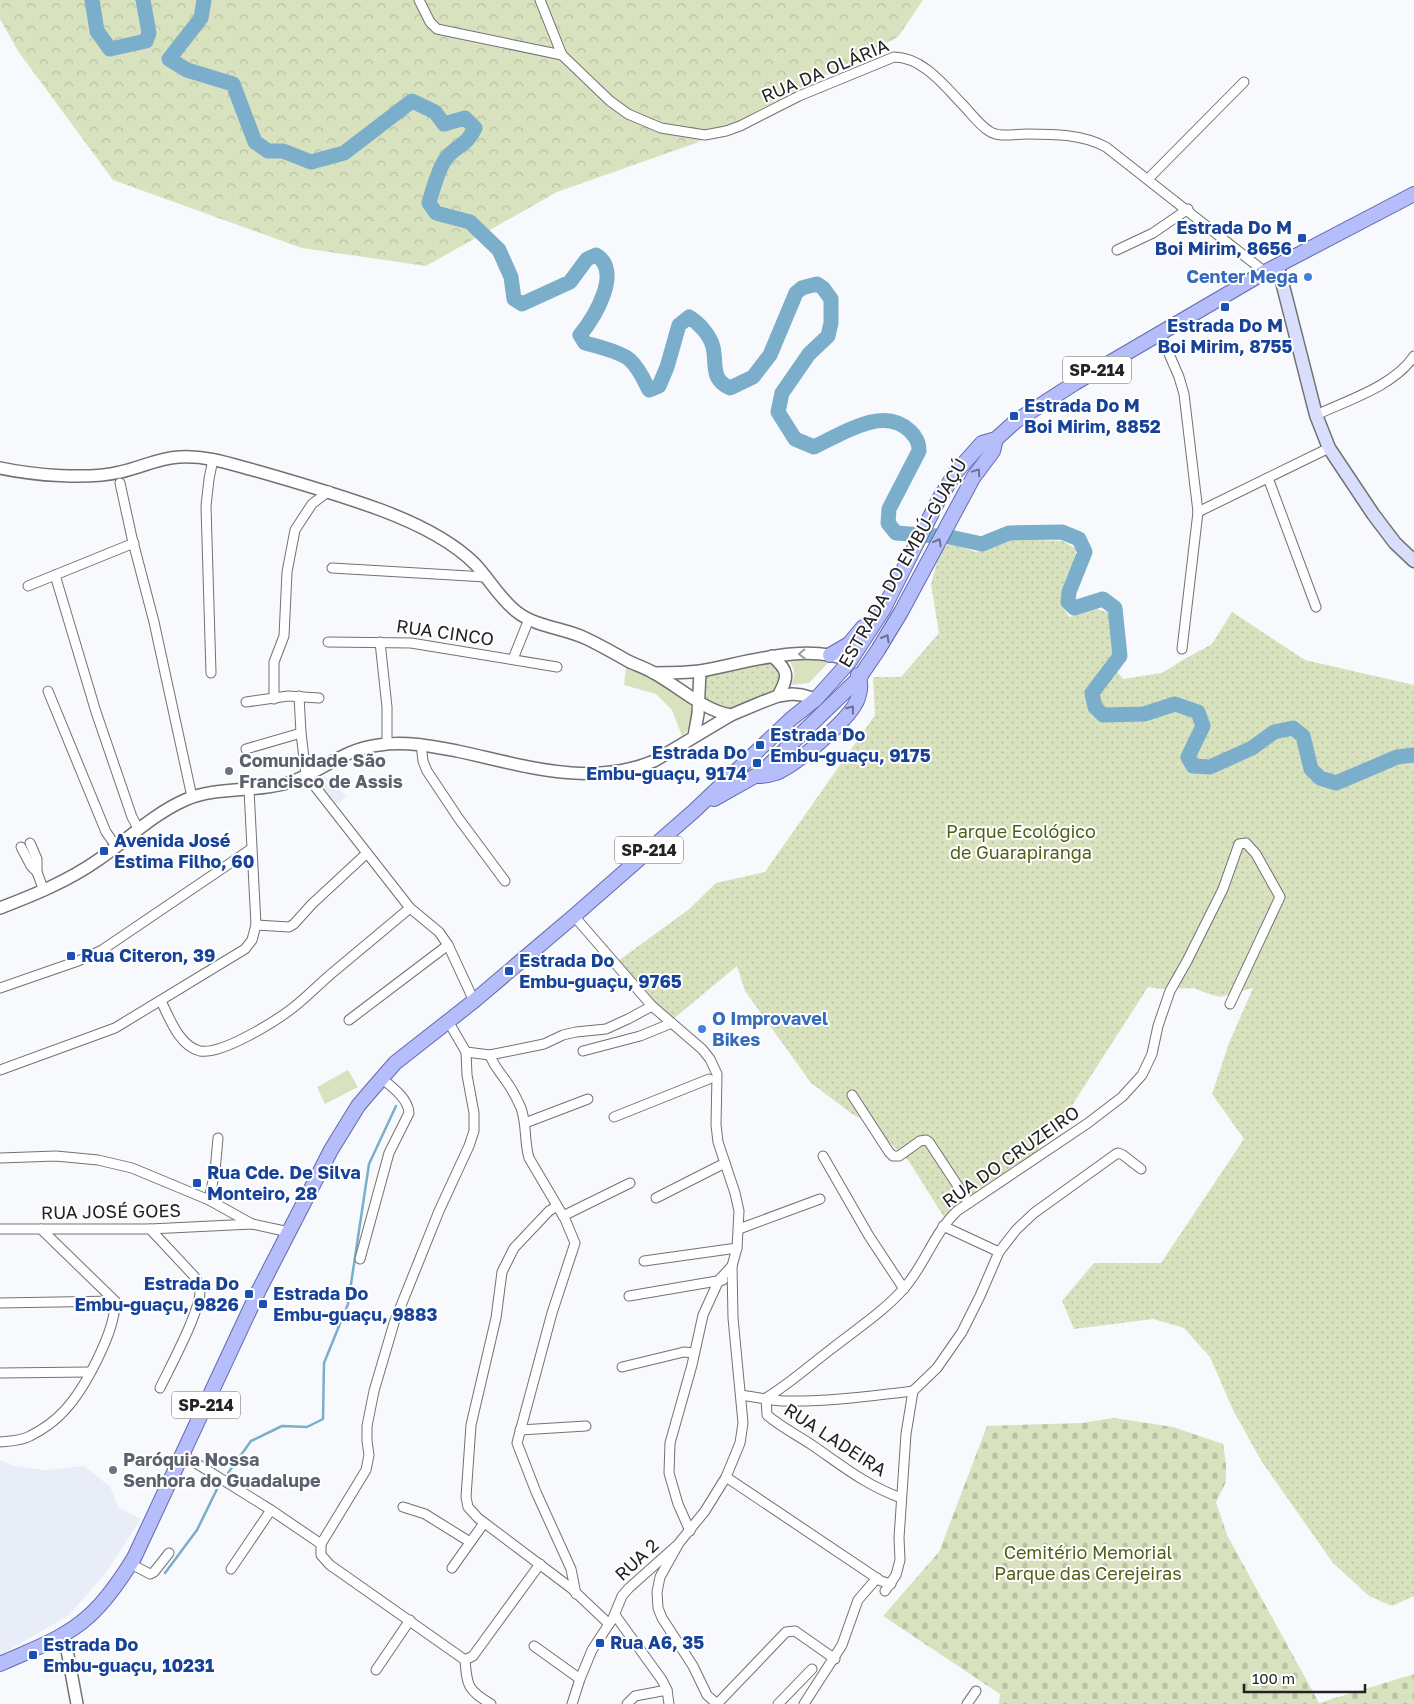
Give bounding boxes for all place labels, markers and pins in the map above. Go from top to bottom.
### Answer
place label: Estrada Do M Boi Mirim, 8656 [1155,216,1292,259]
marker: Estrada Do M Boi Mirim, 8656 [1296,232,1308,244]
place label: Center Mega [1186,265,1298,287]
marker: Center Mega [1302,271,1314,283]
marker: Estrada Do M Boi Mirim, 8755 [1219,301,1231,313]
place label: Estrada Do M Boi Mirim, 8755 [1157,314,1293,357]
place label: Estrada Do M Boi Mirim, 8852 [1024,394,1161,437]
marker: Estrada Do M Boi Mirim, 8852 [1008,410,1020,422]
place label: Estrada Do Embu-guaçu, 9175 [770,723,931,766]
marker: Estrada Do Embu-guaçu, 9175 [754,739,766,751]
place label: Estrada Do Embu-guaçu, 9174 [586,741,747,784]
place label: Comunidade São Francisco de Assis [239,749,403,792]
marker: Estrada Do Embu-guaçu, 9174 [751,757,763,769]
marker: Comunidade São Francisco de Assis [223,765,235,777]
place label: Avenida José Estima Filho, 60 [114,829,255,872]
marker: Avenida José Estima Filho, 60 [98,845,110,857]
place label: Rua Citeron, 39 [81,944,216,966]
place label: Estrada Do Embu-guaçu, 9765 [519,949,682,992]
marker: Rua Citeron, 39 [65,950,77,962]
marker: Estrada Do Embu-guaçu, 9765 [503,965,515,977]
place label: O Improvavel Bikes [712,1007,828,1050]
marker: O Improvavel Bikes [696,1023,708,1035]
place label: Rua Cde. De Silva Monteiro, 28 [207,1161,361,1204]
marker: Rua Cde. De Silva Monteiro, 28 [191,1177,203,1189]
place label: Estrada Do Embu-guaçu, 9826 [74,1272,239,1315]
place label: Estrada Do Embu-guaçu, 9883 [273,1282,438,1325]
marker: Estrada Do Embu-guaçu, 9826 [243,1288,255,1300]
marker: Estrada Do Embu-guaçu, 9883 [257,1298,269,1310]
place label: Paróquia Nossa Senhora do Guadalupe [123,1448,321,1491]
marker: Paróquia Nossa Senhora do Guadalupe [107,1464,119,1476]
place label: Rua A6, 35 [610,1631,704,1653]
place label: Estrada Do Embu-guaçu, 10231 [43,1633,214,1676]
marker: Rua A6, 35 [594,1637,606,1649]
marker: Estrada Do Embu-guaçu, 10231 [27,1649,39,1661]

